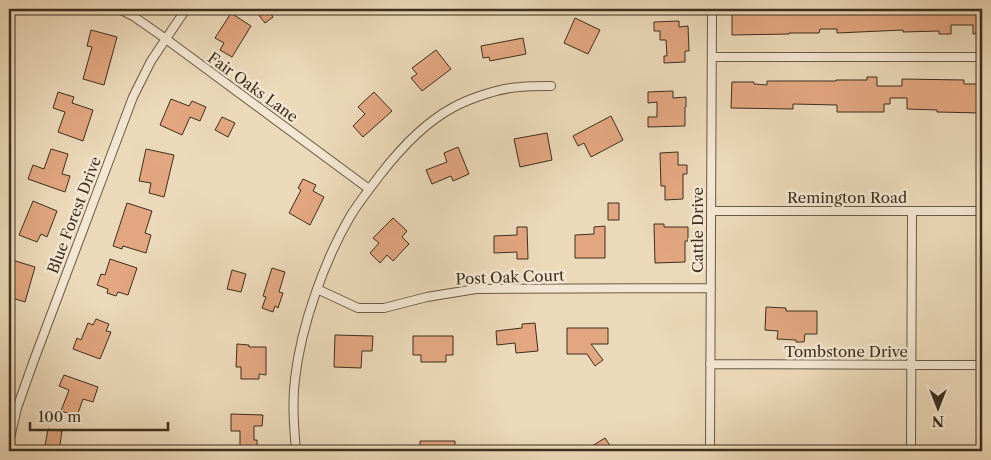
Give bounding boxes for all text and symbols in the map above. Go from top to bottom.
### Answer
street label: Fair Oaks Lane [204,48,302,126]
street label: Blue Forest Drive [43,154,105,276]
street label: Cattle Drive [688,187,707,273]
street label: Remington Road [787,188,907,207]
street label: Post Oak Court [455,266,565,288]
street label: Tombstone Drive [784,342,908,361]
north arrow [914,382,964,432]
scale bar [30,400,168,432]
text: 100 m [38,407,81,426]
text: N [932,412,944,430]

